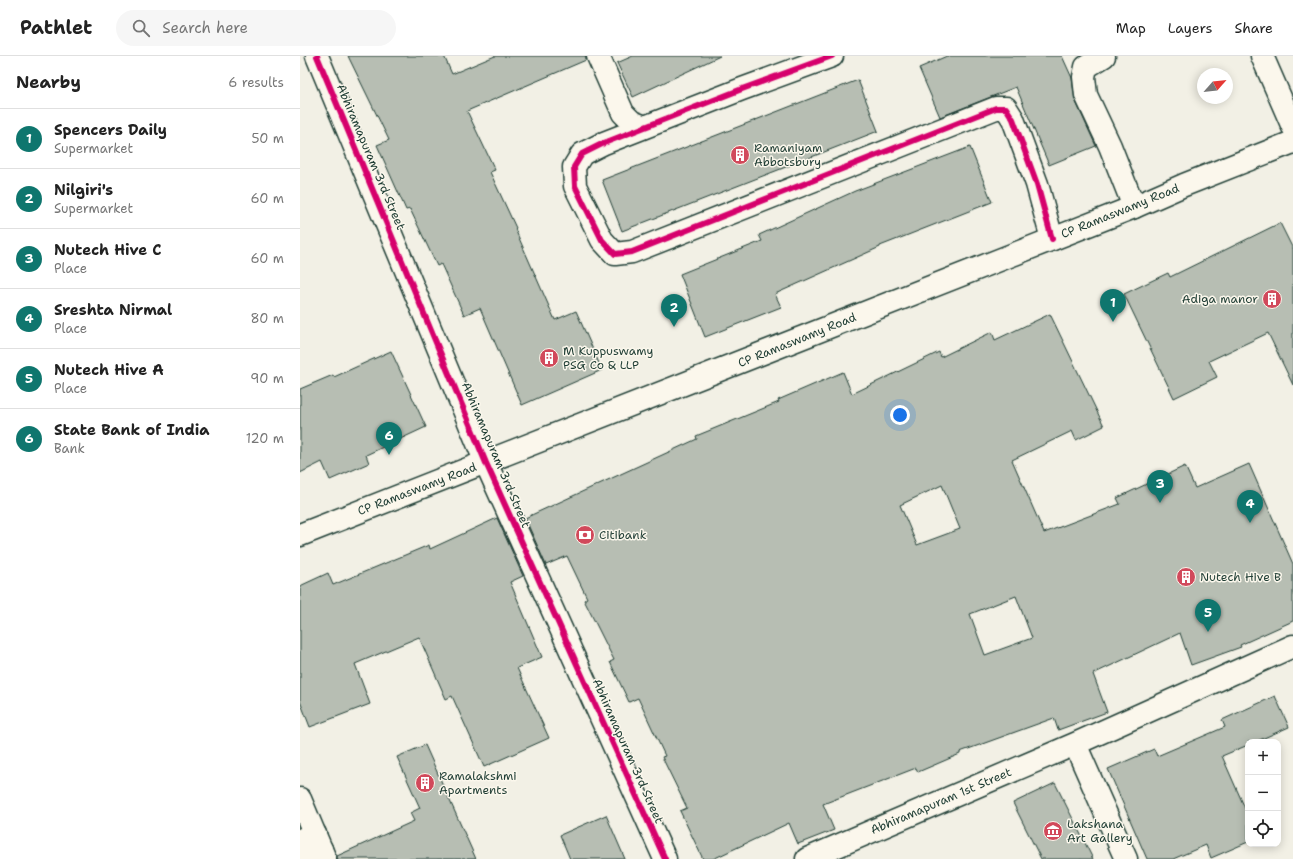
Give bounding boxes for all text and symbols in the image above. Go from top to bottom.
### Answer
search box [116,10,396,46]
text: Pathlet [20,15,92,40]
icon: search [130,17,152,39]
text: Search here [162,18,248,38]
text: Map [1116,19,1146,37]
text: Layers [1168,19,1212,37]
text: Share [1234,19,1273,37]
north arrow [1197,68,1233,104]
text: Nearby [16,71,81,93]
text: 6 results [228,74,284,91]
street label: Abhiramapuram 3rd Street [333,82,409,232]
text: Spencers Daily [54,120,167,140]
text: 1 [26,130,32,147]
text: 50 m [251,130,284,147]
text: Supermarket [54,140,133,157]
place label: Ramaniyam Abbotsbury [754,140,822,170]
building icon: Ramaniyam Abbotsbury [729,144,751,166]
text: Nilgiri's [54,180,113,200]
street label: CP Ramaswamy Road [1058,180,1182,242]
text: 2 [24,190,34,207]
text: 60 m [251,190,284,207]
text: Supermarket [54,200,133,217]
text: Nutech Hive C [54,240,162,260]
text: 3 [24,250,34,267]
text: 60 m [251,250,284,267]
text: Place [54,260,87,277]
building icon: Adiga manor [1261,288,1283,310]
pin: 1 [1100,289,1126,322]
place label: Adiga manor [1182,291,1258,307]
pin: 2 [661,294,687,327]
text: Sreshta Nirmal [54,300,172,320]
street label: CP Ramaswamy Road [735,309,859,371]
text: 4 [24,310,34,327]
text: 80 m [250,310,284,327]
text: Place [54,320,87,337]
place label: M Kuppuswamy PSG Co & LLP [563,343,654,373]
building icon: M Kuppuswamy PSG Co & LLP [538,347,560,369]
text: Nutech Hive A [54,360,164,380]
text: 5 [25,370,33,387]
text: 90 m [250,370,284,387]
text: Place [54,380,87,397]
street label: Abhiramapuram 3rd Street [458,380,534,530]
your location [890,405,910,425]
text: State Bank of India [54,420,210,440]
pin: 6 [376,422,402,455]
text: 6 [24,430,34,447]
text: 120 m [246,430,284,447]
text: Bank [54,440,85,457]
street label: CP Ramaswamy Road [355,459,479,519]
pin: 3 [1147,470,1173,503]
pin: 4 [1237,490,1263,523]
bank icon: Citibank [574,524,596,546]
place label: Citibank [599,527,647,543]
building icon: Nutech Hive B [1175,566,1197,588]
place label: Nutech Hive B [1200,569,1281,585]
pin: 5 [1195,599,1221,632]
street label: Abhiramapuram 3rd Street [589,676,667,826]
map controls [1245,739,1281,847]
button: + [1245,739,1281,775]
street label: Abhiramapuram 1st Street [868,764,1014,838]
place label: Ramalakshmi Apartments [439,768,517,798]
building icon: Ramalakshmi Apartments [414,772,436,794]
button: − [1245,775,1281,811]
button: locate [1245,811,1281,847]
place label: Lakshana Art Gallery [1067,816,1133,846]
museum icon: Lakshana Art Gallery [1042,820,1064,842]

